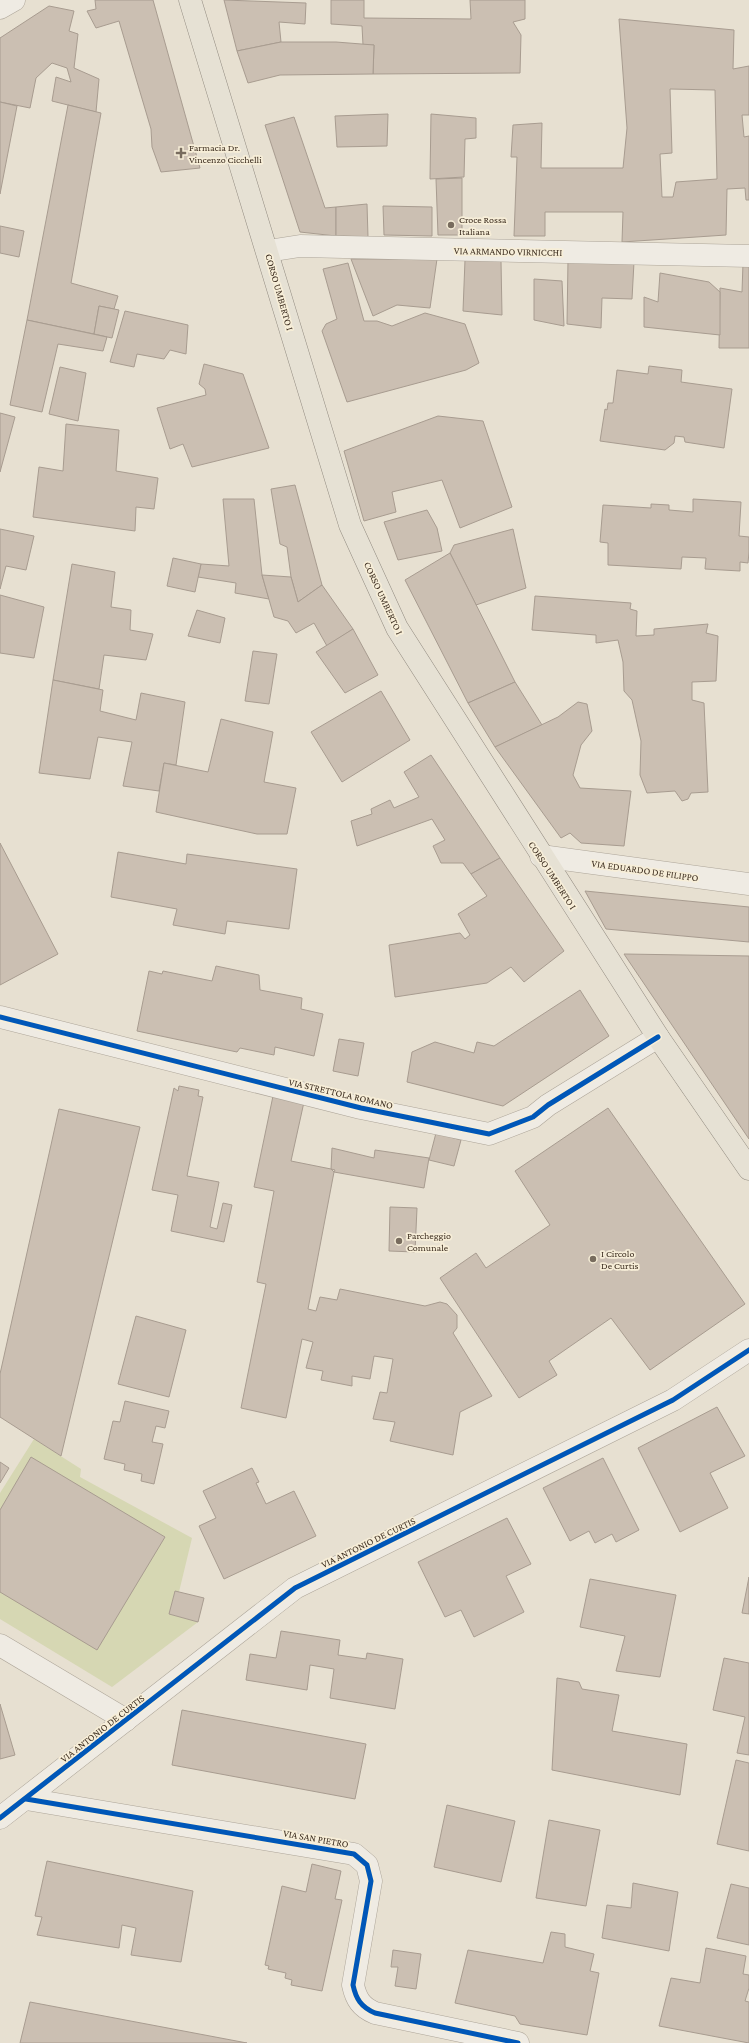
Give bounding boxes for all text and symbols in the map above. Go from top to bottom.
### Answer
place label: Farmacia Dr. Vincenzo Cicchelli [189,142,262,165]
marker: Farmacia Dr. Vincenzo Cicchelli [176,148,186,158]
place label: Croce Rossa Italiana [459,214,507,237]
marker: Croce Rossa Italiana [446,220,456,230]
street label: VIA ARMANDO VIRNICCHI [454,245,562,258]
street label: CORSO UMBERTO I [263,253,296,332]
street label: CORSO UMBERTO I [362,560,405,636]
street label: CORSO UMBERTO I [526,839,579,911]
street label: VIA EDUARDO DE FILIPPO [591,858,699,883]
street label: VIA STRETTOLA ROMANO [288,1076,394,1111]
place label: Parcheggio Comunale [407,1230,451,1253]
marker: Parcheggio Comunale [394,1236,404,1246]
place label: I Circolo De Curtis [601,1248,639,1271]
marker: I Circolo De Curtis [588,1254,598,1264]
street label: VIA ANTONIO DE CURTIS [319,1515,417,1570]
street label: VIA ANTONIO DE CURTIS [58,1692,147,1765]
street label: VIA SAN PIETRO [282,1827,350,1850]

